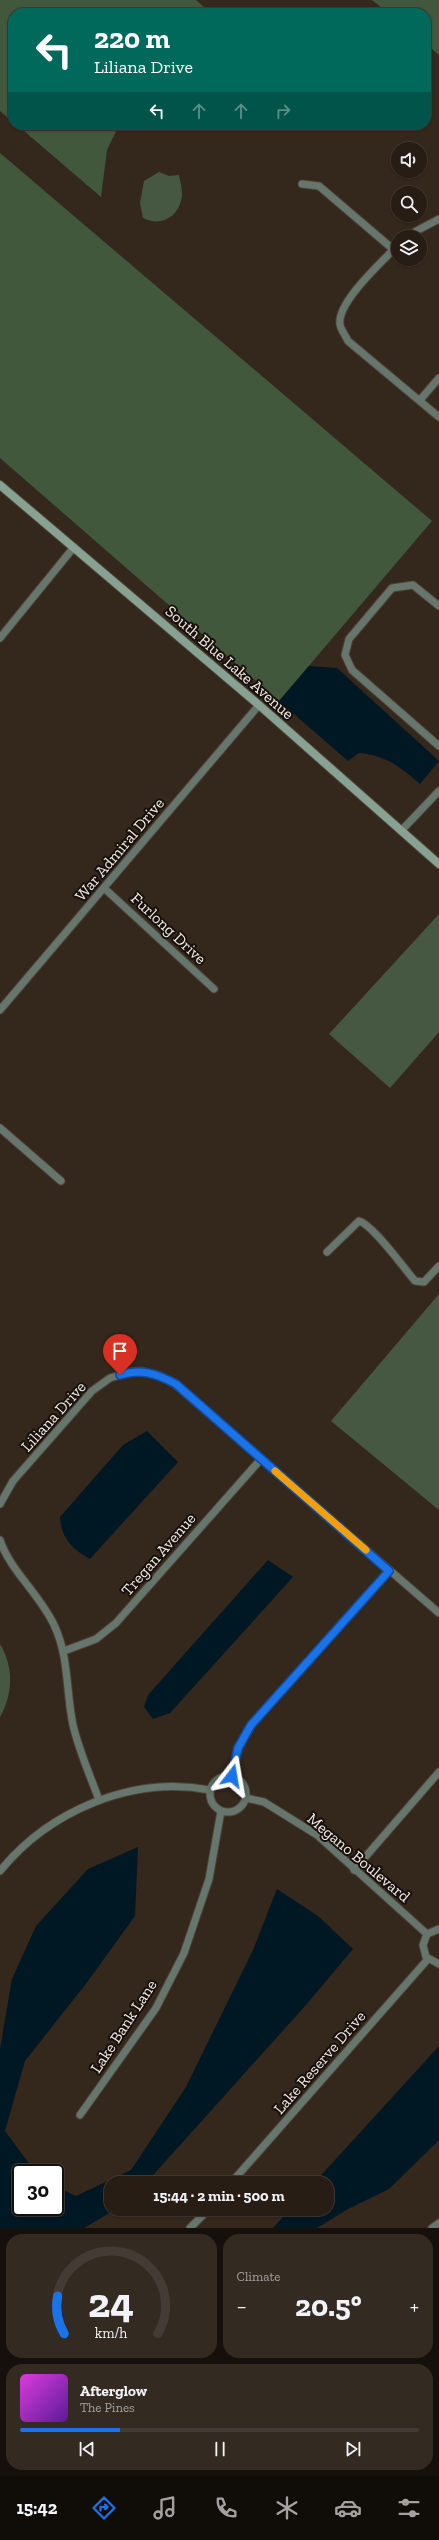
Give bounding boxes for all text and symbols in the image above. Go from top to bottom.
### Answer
text: 220 m [94,22,170,55]
icon: left [28,24,80,76]
text: Liliana Drive [94,56,193,78]
icon: left [146,100,168,122]
icon: ahead [188,100,210,122]
icon: ahead [230,100,252,122]
icon: right [272,100,294,122]
map controls [391,142,427,266]
button: sound [391,142,427,178]
button: search [391,186,427,222]
button: layers [391,230,427,266]
street label: South Blue Lake Avenue [162,601,298,723]
street label: War Admiral Drive [71,794,168,905]
street label: Furlong Drive [127,889,210,968]
pin [103,1334,137,1375]
icon: arrive [109,1340,131,1362]
street label: Liliana Drive [17,1377,90,1455]
street label: Tregan Avenue [117,1509,199,1600]
position arrow [211,1755,253,1797]
street label: Megano Boulevard [303,1809,414,1906]
street label: Lake Bank Lane [86,1976,161,2076]
street label: Lake Reserve Drive [269,2007,369,2118]
speed limit sign: 30 [12,2164,64,2216]
text: 15:44 · 2 min · 500 m [153,2187,285,2205]
text: Climate [237,2269,280,2284]
text: 24 [88,2278,134,2328]
text: 20.5° [295,2288,362,2324]
text: − [237,2293,247,2320]
text: + [410,2293,419,2320]
text: km/h [95,2325,128,2342]
text: Afterglow [80,2382,147,2400]
text: The Pines [80,2400,135,2415]
icon: previous [76,2438,98,2460]
icon: pause [209,2438,231,2460]
icon: next [342,2438,364,2460]
icon: directions [90,2494,118,2522]
icon: music [151,2494,179,2522]
icon: phone [212,2494,240,2522]
icon: climate [273,2494,301,2522]
icon: car [334,2494,362,2522]
icon: filters [395,2494,423,2522]
text: 15:42 [16,2497,57,2519]

